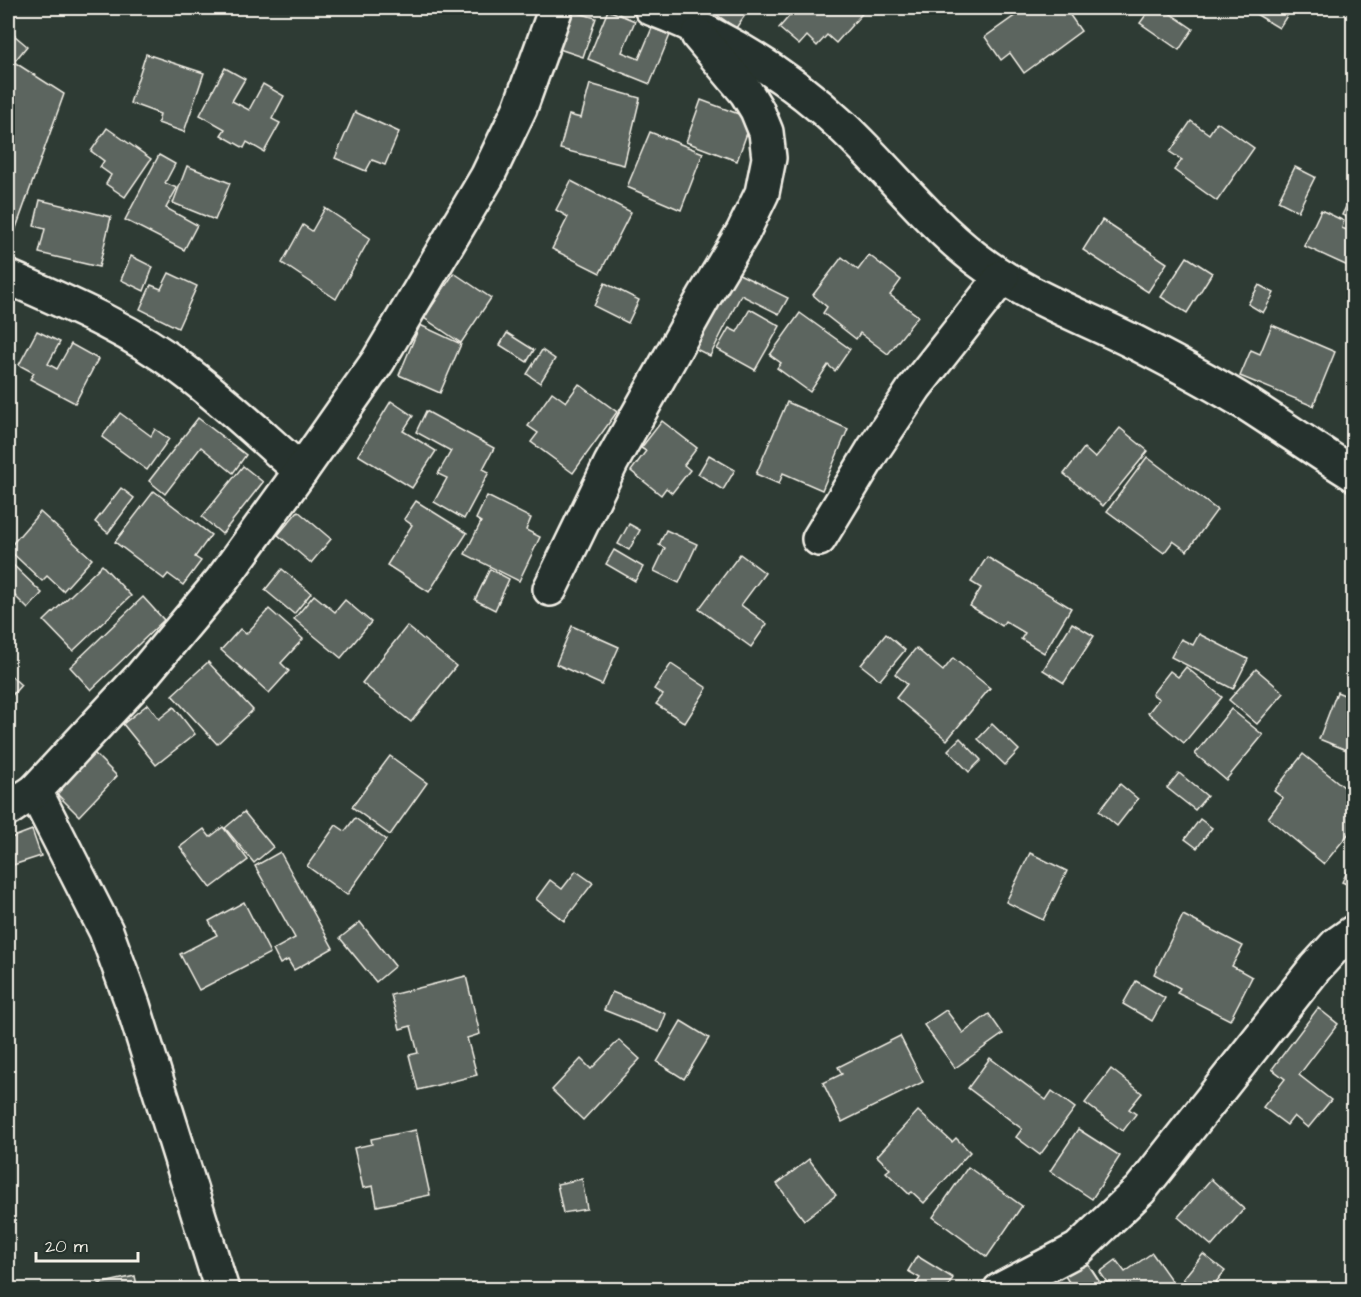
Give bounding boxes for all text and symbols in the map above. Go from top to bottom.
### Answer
scale bar [36,1225,138,1263]
text: 20 m [45,1234,88,1259]

